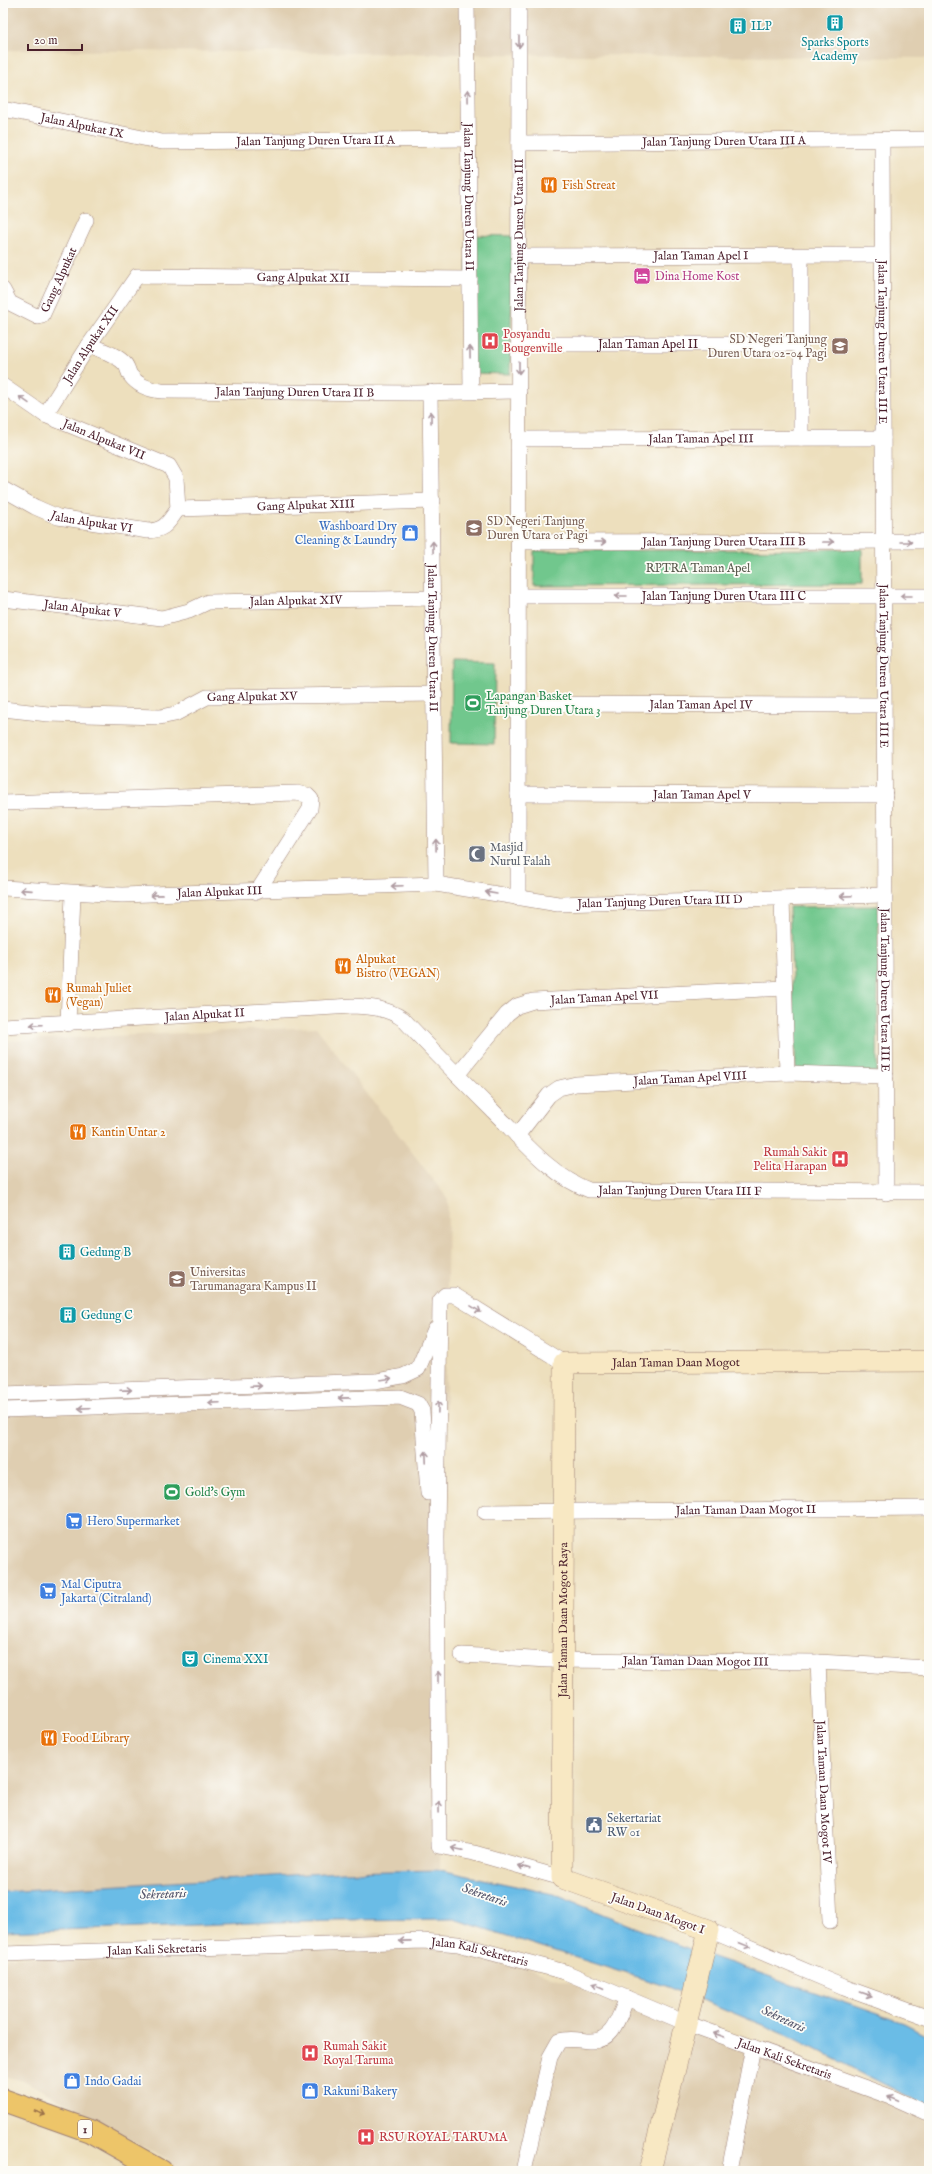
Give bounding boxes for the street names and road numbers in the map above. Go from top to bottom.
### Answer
street label: Jalan Alpukat IX [37,110,125,142]
street label: Jalan Tanjung Duren Utara II [459,121,477,271]
street label: Jalan Tanjung Duren Utara II A [234,133,396,150]
street label: Jalan Tanjung Duren Utara III A [640,133,807,151]
street label: Jalan Tanjung Duren Utara III [512,158,528,314]
street label: Gang Alpukat [38,245,80,315]
street label: Jalan Taman Apel I [651,248,749,265]
street label: Jalan Tanjung Duren Utara III E [873,258,890,424]
street label: Gang Alpukat XII [257,270,350,287]
street label: Jalan Alpukat XII [59,303,122,388]
street label: Jalan Taman Apel II [596,337,698,353]
street label: Jalan Tanjung Duren Utara II B [214,384,374,401]
street label: Jalan Alpukat VII [58,415,147,463]
street label: Jalan Taman Apel III [646,431,754,448]
street label: Gang Alpukat XIII [257,496,355,515]
street label: Jalan Alpukat VI [46,507,134,537]
street label: Jalan Tanjung Duren Utara III B [640,534,806,551]
street label: Jalan Tanjung Duren Utara II [423,562,441,712]
street label: Jalan Tanjung Duren Utara III E [875,582,891,748]
street label: Jalan Tanjung Duren Utara III C [640,589,807,605]
street label: Jalan Alpukat XIV [248,593,343,610]
street label: Jalan Alpukat V [41,597,123,621]
street label: Gang Alpukat XV [207,689,299,705]
street label: Jalan Taman Apel IV [648,697,754,714]
street label: Jalan Taman Apel V [651,787,752,804]
street label: Jalan Alpukat III [175,883,263,902]
street label: Jalan Tanjung Duren Utara III D [575,892,743,913]
street label: Jalan Tanjung Duren Utara III E [876,906,893,1072]
street label: Jalan Taman Apel VII [548,988,659,1009]
street label: Jalan Alpukat II [162,1005,245,1026]
street label: Jalan Taman Apel VIII [631,1068,747,1090]
street label: Jalan Tanjung Duren Utara III F [596,1183,762,1199]
street label: Jalan Taman Daan Mogot [610,1355,740,1372]
street label: Jalan Taman Daan Mogot II [674,1502,816,1519]
street label: Jalan Taman Daan Mogot Raya [556,1542,572,1700]
street label: Jalan Taman Daan Mogot III [621,1654,769,1670]
street label: Jalan Taman Daan Mogot IV [812,1718,834,1865]
street label: Jalan Daan Mogot I [607,1889,707,1938]
street label: Jalan Kali Sekretaris [428,1935,530,1970]
street label: Jalan Kali Sekretaris [105,1941,207,1960]
street label: Jalan Kali Sekretaris [733,2034,834,2083]
road number: 1 [78,2120,92,2138]

